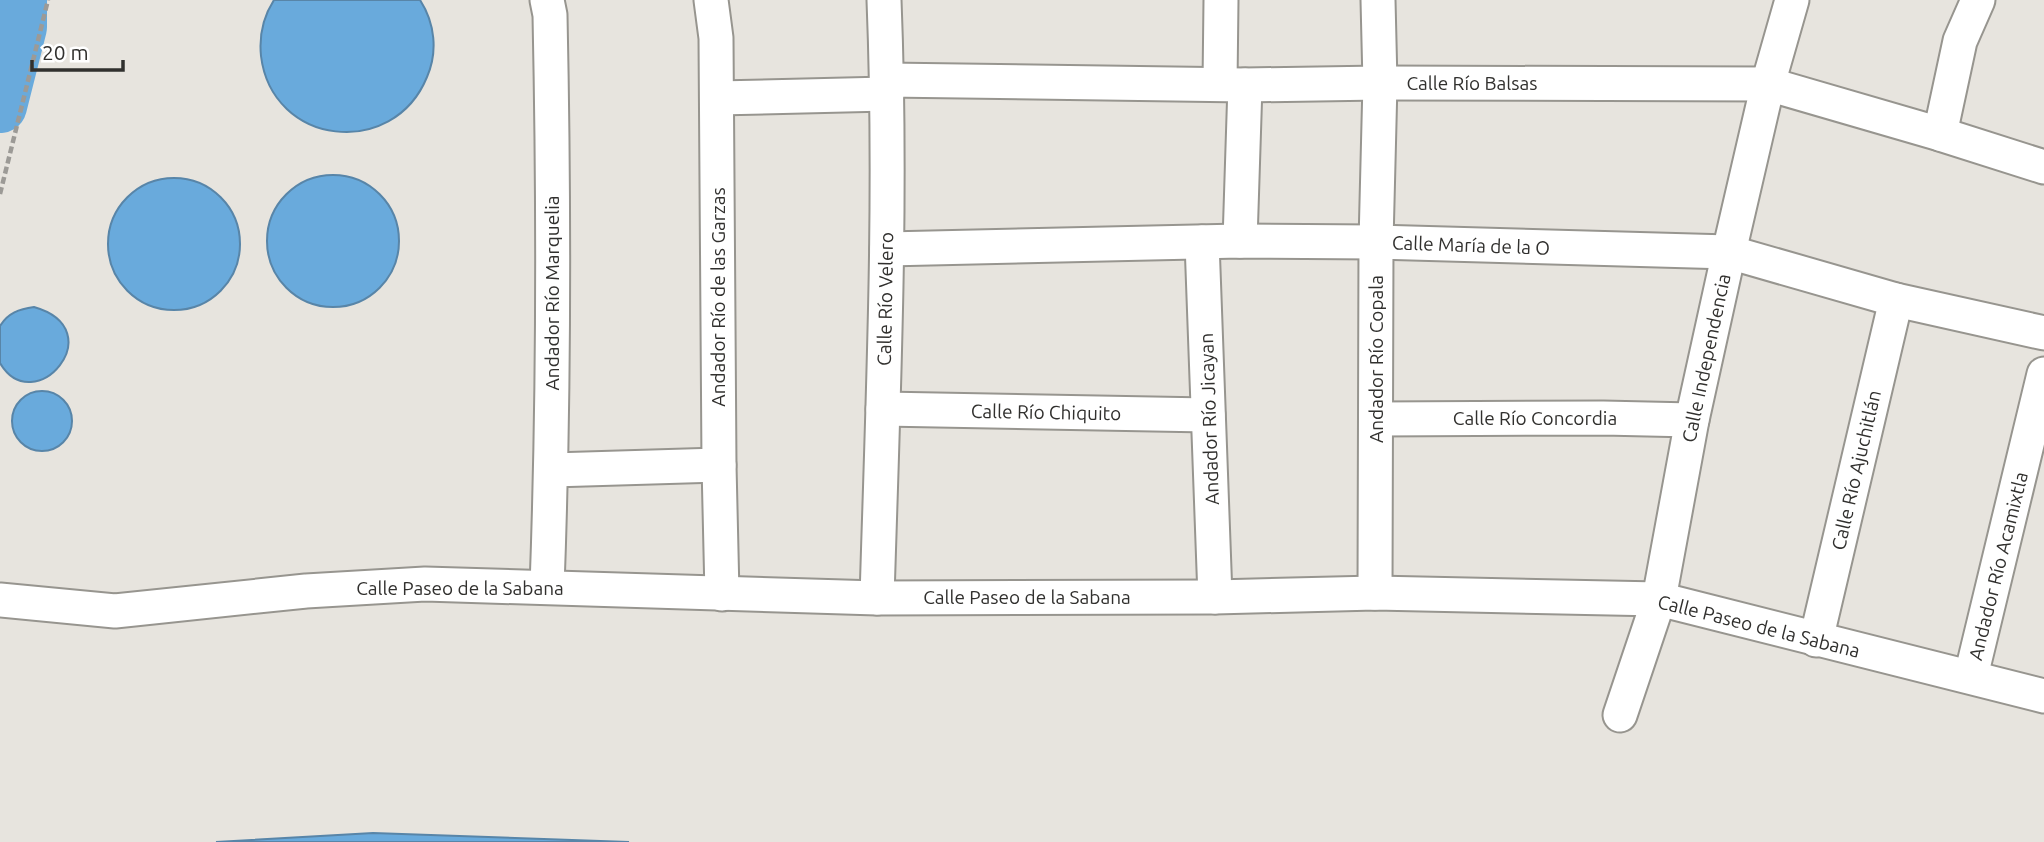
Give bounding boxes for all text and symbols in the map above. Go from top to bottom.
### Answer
scale bar [32,28,122,72]
text: 20 m [42,40,89,64]
street label: Calle Río Balsas [1406,72,1538,94]
street label: Andador Río de las Garzas [707,187,729,407]
street label: Andador Río Marquelia [541,195,563,391]
street label: Calle María de la O [1392,231,1550,259]
street label: Calle Río Velero [873,232,897,366]
street label: Calle Independencia [1677,272,1735,444]
street label: Andador Río Copala [1365,275,1387,443]
street label: Andador Río Jicayan [1195,333,1223,505]
street label: Calle Río Ajuchitlán [1827,388,1885,552]
street label: Calle Río Chiquito [971,400,1121,424]
street label: Calle Río Concordia [1453,407,1617,429]
street label: Andador Río Acamixtla [1964,469,2032,663]
street label: Calle Paseo de la Sabana [356,577,564,599]
street label: Calle Paseo de la Sabana [923,586,1131,608]
street label: Calle Paseo de la Sabana [1656,590,1862,662]

